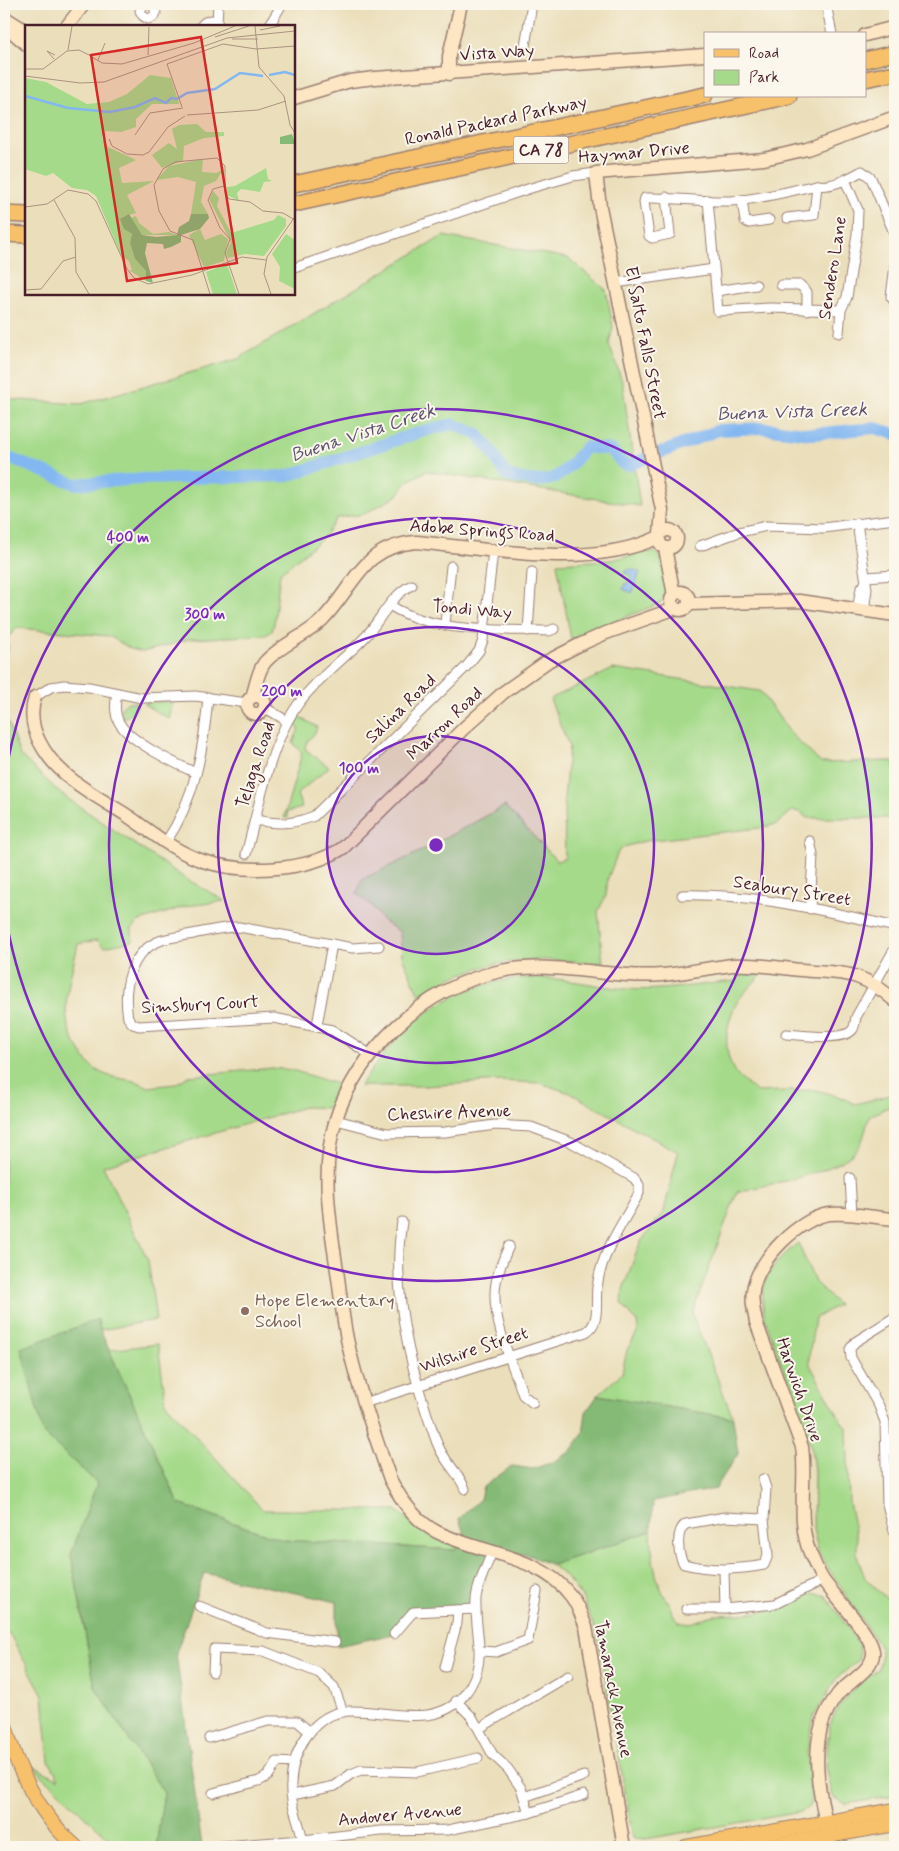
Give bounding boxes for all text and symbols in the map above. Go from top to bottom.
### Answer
inset map [25,25,295,295]
legend [704,32,866,98]
street label: Vista Way [459,38,535,68]
text: Road [749,44,779,64]
text: Park [749,68,779,88]
street label: Ronald Packard Parkway [403,90,589,152]
road number: CA 78 [514,136,568,164]
street label: Haymar Drive [577,136,691,170]
street label: Sendero Lane [813,215,853,321]
street label: El Salto Falls Street [618,264,672,422]
water label: Buena Vista Creek [716,397,868,427]
water label: Buena Vista Creek [288,398,439,468]
street label: Adobe Springs Road [408,514,555,550]
text: 400 m [107,528,149,548]
street label: Tondi Way [431,595,513,625]
text: 300 m [185,605,225,625]
street label: Salina Road [360,669,442,749]
text: 200 m [262,682,303,702]
street label: Marron Road [402,682,488,766]
street label: Telaga Road [231,718,282,812]
text: 100 m [339,759,379,779]
centre of rings [427,836,445,854]
street label: Seabury Street [731,870,853,912]
street label: Simsbury Court [141,990,259,1020]
street label: Cheshire Avenue [387,1099,511,1127]
place label: Hope Elementary School [255,1289,395,1334]
marker: Hope Elementary School [239,1305,251,1317]
street label: Wilshire Street [417,1321,532,1379]
street label: Harwich Drive [770,1335,828,1445]
street label: Tamarack Avenue [588,1618,638,1760]
street label: Andover Avenue [337,1798,463,1832]

